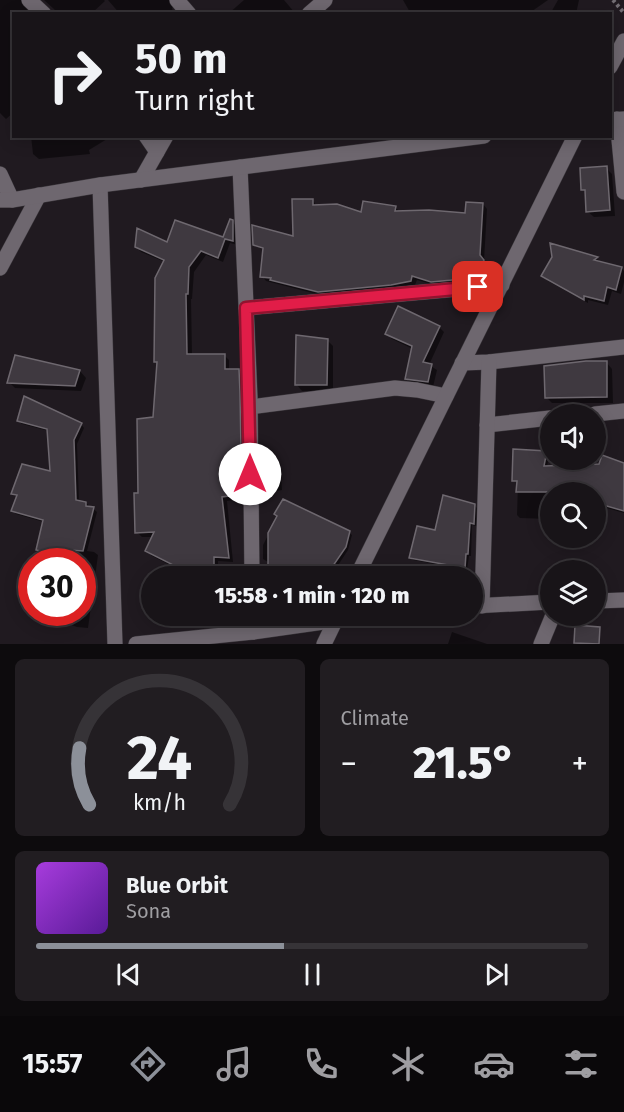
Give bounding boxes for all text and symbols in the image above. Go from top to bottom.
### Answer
text: 50 m [135,34,228,84]
icon: right [36,36,114,114]
text: Turn right [135,85,255,117]
pin [452,261,503,312]
icon: arrive [461,270,494,303]
map controls [540,404,606,626]
button: sound [540,404,606,470]
position arrow [218,442,282,506]
button: search [540,482,606,548]
speed limit sign: 30 [18,548,96,626]
button: layers [540,560,606,626]
text: 15:58 · 1 min · 120 m [215,582,409,609]
text: Climate [341,706,409,730]
text: 24 [127,721,193,796]
text: 21.5° [413,736,516,790]
text: − [341,744,357,784]
text: + [572,744,588,784]
text: km/h [133,790,186,816]
text: Blue Orbit [126,872,228,899]
text: Sona [126,899,171,923]
icon: previous [112,958,145,991]
icon: pause [296,958,329,991]
icon: next [480,958,513,991]
icon: directions [127,1043,169,1085]
icon: music [213,1043,255,1085]
icon: phone [300,1043,342,1085]
icon: climate [387,1043,429,1085]
icon: car [473,1043,515,1085]
icon: filters [560,1043,602,1085]
text: 15:57 [22,1048,82,1080]

